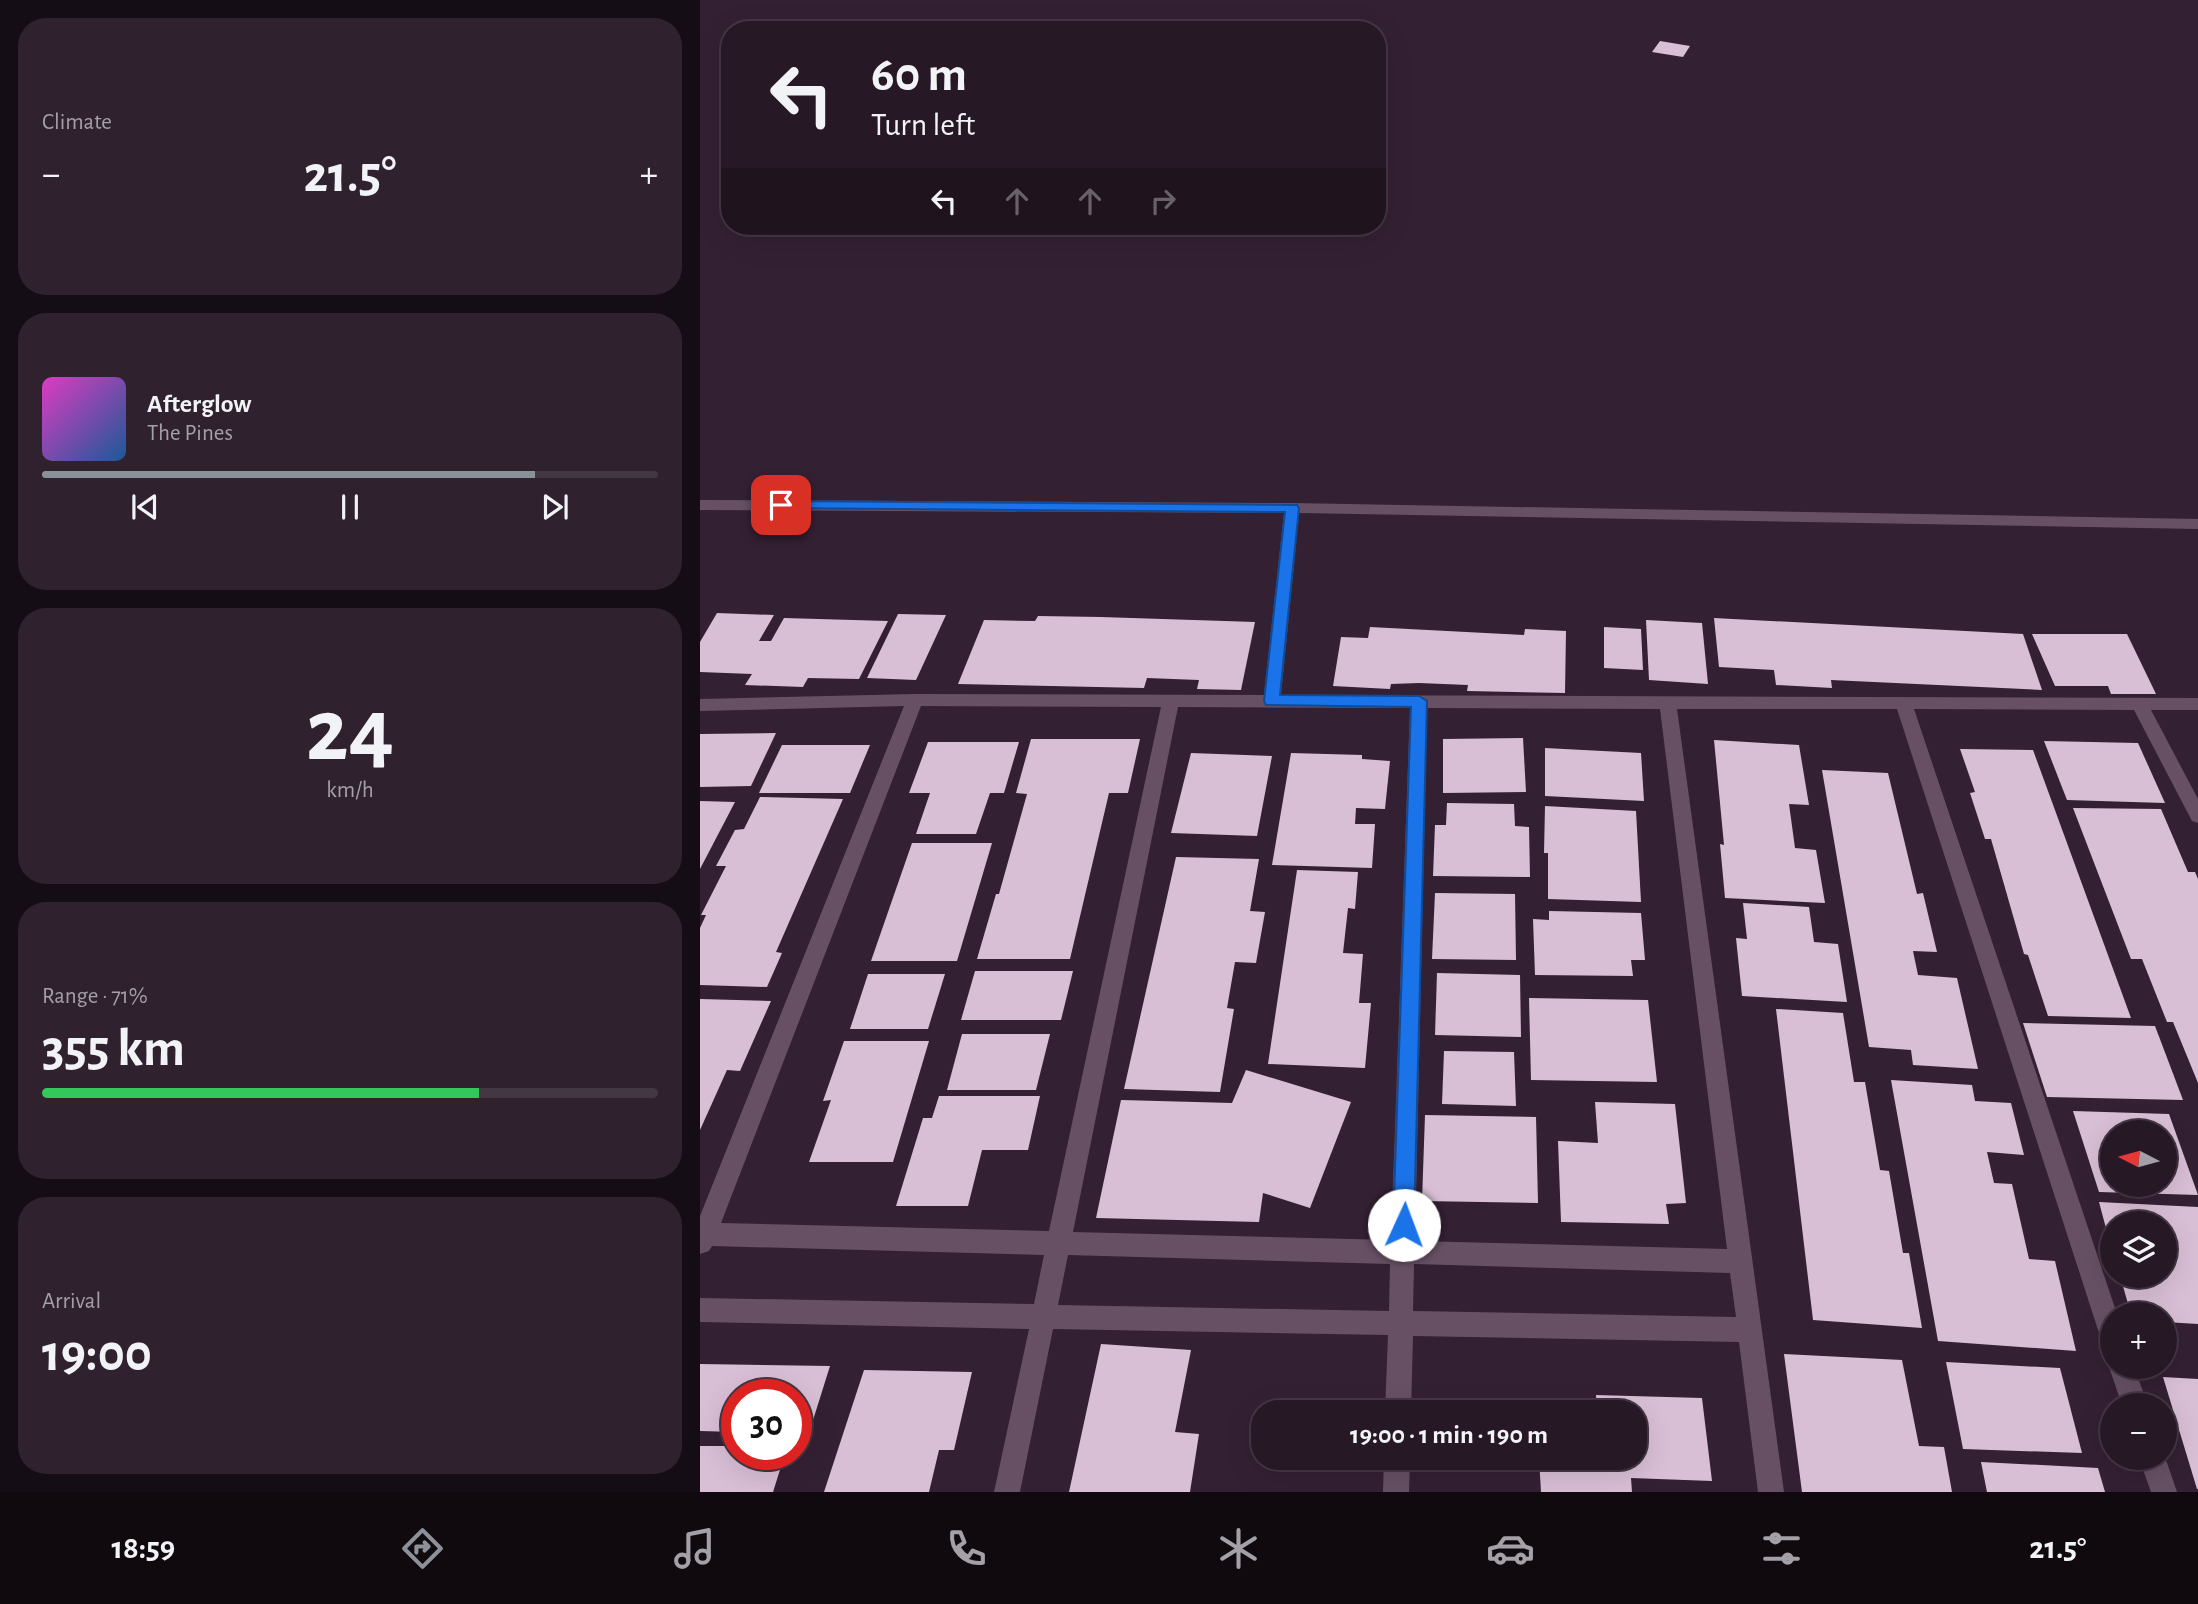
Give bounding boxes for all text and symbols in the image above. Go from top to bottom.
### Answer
icon: left [756,49,847,140]
text: 60 m [871,51,967,100]
text: Turn left [871,109,975,141]
text: Climate [42,111,112,134]
text: 21.5° [304,149,396,201]
text: − [42,156,60,194]
text: + [640,156,658,194]
icon: left [925,182,963,220]
icon: ahead [998,182,1036,220]
icon: ahead [1071,182,1109,220]
icon: right [1144,182,1182,220]
text: Afterglow [147,391,251,417]
text: The Pines [147,422,233,445]
pin [751,475,811,535]
icon: arrive [762,486,800,524]
icon: previous [126,488,164,526]
icon: pause [331,488,369,526]
icon: next [536,488,574,526]
text: 24 [306,686,394,777]
text: km/h [326,779,374,802]
text: Range · 71% [42,985,148,1008]
text: 355 km [42,1023,185,1075]
north arrow [2100,1120,2177,1197]
map controls [2100,1120,2177,1470]
position arrow [1367,1188,1441,1262]
button: layers [2100,1211,2177,1288]
text: Arrival [42,1290,101,1313]
button: + [2100,1302,2177,1379]
text: 19:00 [42,1328,152,1380]
speed limit sign: 30 [721,1379,812,1470]
button: − [2100,1393,2177,1470]
text: 19:00 · 1 min · 190 m [1350,1422,1548,1448]
icon: directions [398,1524,447,1573]
icon: music [670,1524,719,1573]
icon: phone [942,1524,991,1573]
icon: climate [1214,1524,1263,1573]
icon: car [1486,1524,1535,1573]
icon: filters [1757,1524,1806,1573]
text: 18:59 [111,1532,175,1564]
text: 21.5° [2029,1532,2086,1564]

